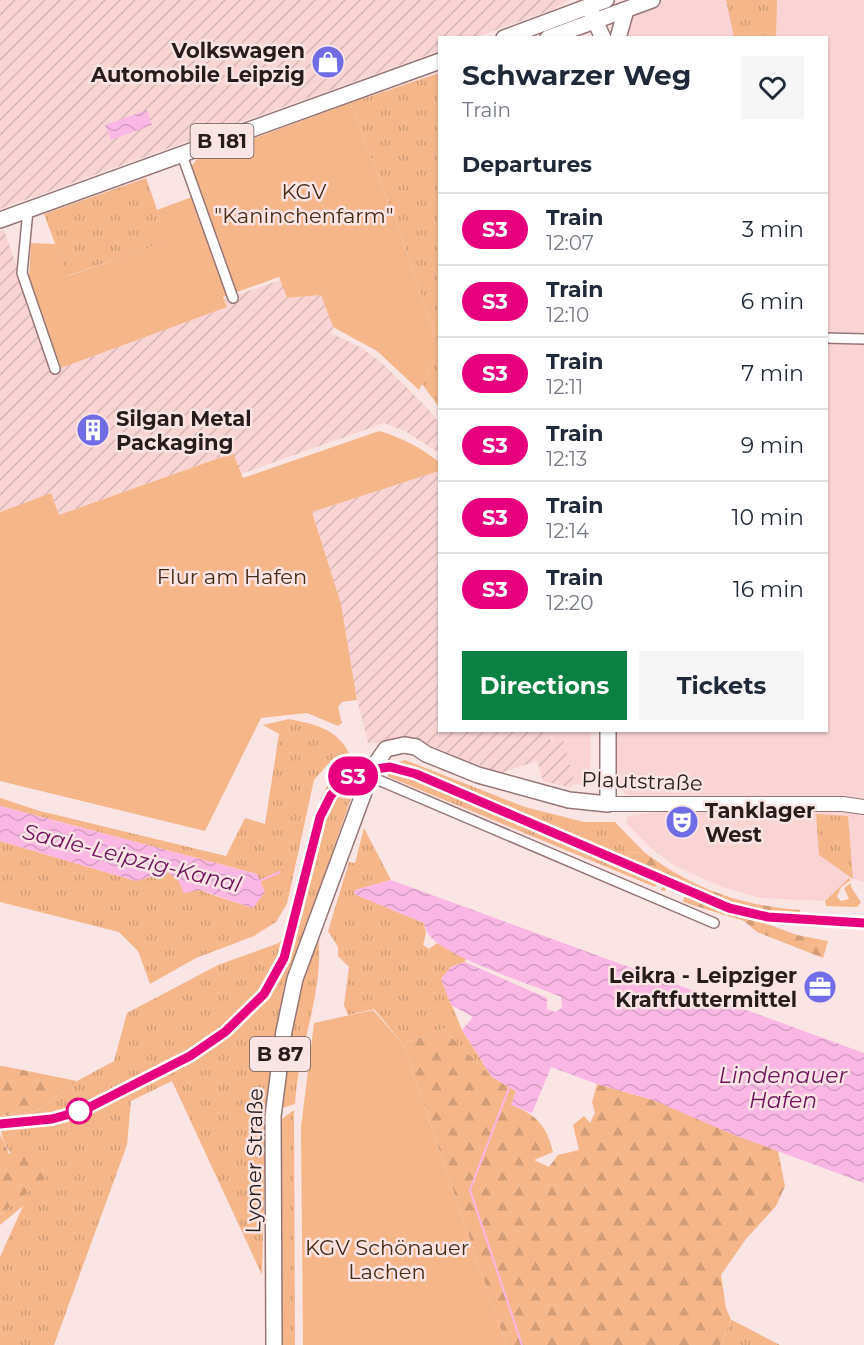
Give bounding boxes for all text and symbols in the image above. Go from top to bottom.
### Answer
place label: Volkswagen Automobile Leipzig [90,38,305,87]
shop icon: Volkswagen Automobile Leipzig [310,44,346,80]
button: heart [741,56,804,119]
text: Schwarzer Weg [462,58,691,92]
text: Train [462,98,511,122]
road number: B 181 [190,124,254,158]
text: Departures [462,151,592,178]
park label: KGV "Kaninchenfarm" [214,179,394,228]
text: Train [546,204,603,231]
text: 3 min [742,216,804,243]
text: S3 [482,217,508,242]
text: 12:07 [546,231,594,255]
text: Train [546,276,603,303]
text: 6 min [741,288,804,315]
text: S3 [482,289,508,314]
text: 12:10 [546,303,589,327]
text: Train [546,348,603,375]
text: 7 min [741,360,804,387]
text: S3 [482,361,508,386]
text: 12:11 [546,375,583,399]
place label: Silgan Metal Packaging [116,406,252,455]
building icon: Silgan Metal Packaging [75,412,111,448]
text: Train [546,420,603,447]
text: 9 min [741,432,804,459]
text: S3 [482,433,508,458]
text: 12:13 [546,447,587,471]
text: Train [546,492,603,519]
text: 10 min [732,504,804,531]
text: S3 [482,505,508,530]
text: 12:14 [546,519,589,543]
park label: Flur am Hafen [157,564,307,589]
text: Train [546,564,603,591]
text: 16 min [733,576,804,603]
text: S3 [482,577,508,602]
text: 12:20 [546,591,593,615]
button: Directions [462,651,627,720]
button: Tickets [639,651,804,720]
line badge: S3 [326,756,380,796]
text: S3 [340,764,366,789]
street label: Plautstraße [581,766,703,796]
place label: Tanklager West [705,798,815,847]
theatre icon: Tanklager West [664,804,700,840]
water label: Saale-Leipzig-Kanal [20,818,244,898]
place label: Leikra - Leipziger Kraftfuttermittel [609,963,797,1012]
office icon: Leikra - Leipziger Kraftfuttermittel [802,969,838,1005]
road number: B 87 [250,1037,310,1071]
water label: Lindenauer Hafen [719,1062,848,1114]
street label: Lyoner Straße [240,1088,268,1234]
unlabelled marker [66,1098,92,1124]
park label: KGV Schönauer Lachen [305,1235,469,1284]

